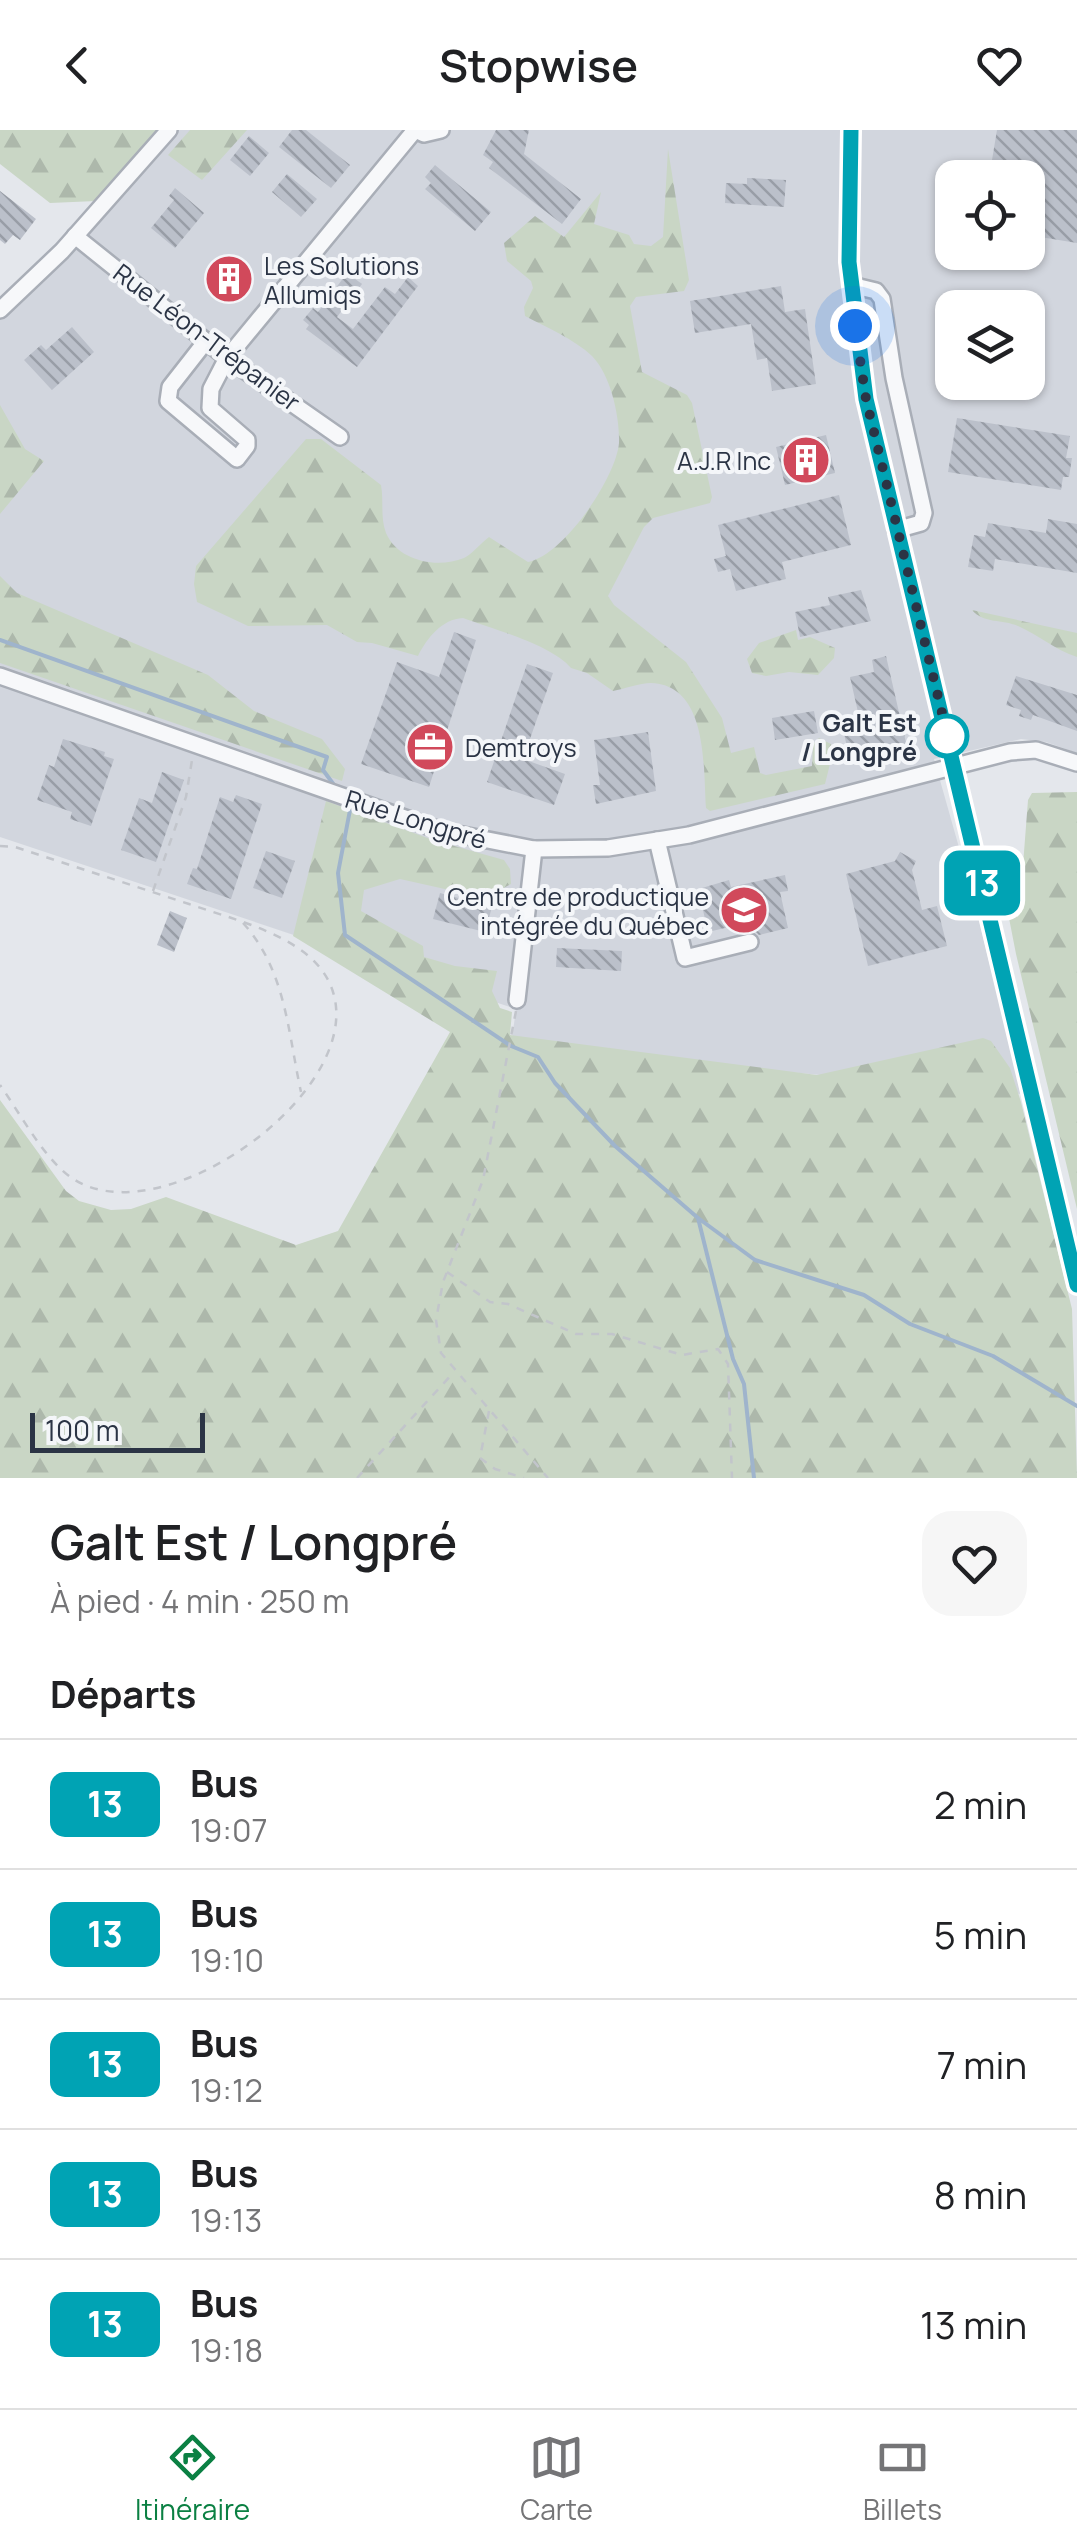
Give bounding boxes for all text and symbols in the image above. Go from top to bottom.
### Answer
text: Stopwise [439,34,638,96]
icon: back [50,38,105,93]
icon: heart [972,38,1027,93]
map controls [935,160,1045,400]
button: locate [935,160,1045,270]
place label: Les Solutions Allumiqs [264,248,419,312]
building icon: Les Solutions Allumiqs [203,253,255,305]
street label: Rue Léon-Trépanier [106,255,308,419]
button: layers [935,290,1045,400]
your location [830,301,880,351]
building icon: A.J.R Inc [780,434,832,486]
place label: A.J.R Inc [677,443,771,478]
place label: Galt Est / Longpré [801,705,917,769]
marker: Galt Est / Longpré [926,715,968,757]
office icon: Demtroys [404,721,456,773]
place label: Demtroys [465,730,577,765]
street label: Rue Longpré [341,781,491,857]
line badge: 13 [937,850,1027,916]
text: 13 [964,859,1000,907]
place label: Centre de productique intégrée du Québec [447,879,709,943]
school or university icon: Centre de productique intégrée du Québec [718,884,770,936]
scale bar [30,1408,205,1452]
text: 100 m [45,1411,119,1449]
text: Galt Est / Longpré [50,1509,457,1574]
button: heart [922,1511,1027,1616]
text: À pied · 4 min · 250 m [50,1579,350,1623]
text: Départs [50,1667,196,1719]
text: Bus [190,1756,258,1808]
text: 2 min [934,1778,1027,1830]
text: 13 [87,1780,123,1828]
text: 19:07 [190,1808,268,1852]
text: Bus [190,1886,258,1938]
text: 5 min [934,1908,1027,1960]
text: 13 [87,1910,123,1958]
text: 19:10 [190,1938,264,1982]
text: Bus [190,2016,258,2068]
text: 7 min [937,2038,1027,2090]
text: 13 [87,2040,123,2088]
text: 19:12 [190,2068,263,2112]
text: Bus [190,2146,258,2198]
text: 8 min [934,2168,1027,2220]
text: 13 [87,2170,123,2218]
text: 19:13 [190,2198,262,2242]
text: Bus [190,2276,258,2328]
text: 13 min [920,2298,1027,2350]
text: 13 [87,2300,123,2348]
text: 19:18 [190,2328,263,2372]
tab: Itinéraire [135,2430,250,2528]
tab: Carte [520,2430,593,2528]
tab: Billets [863,2430,942,2528]

